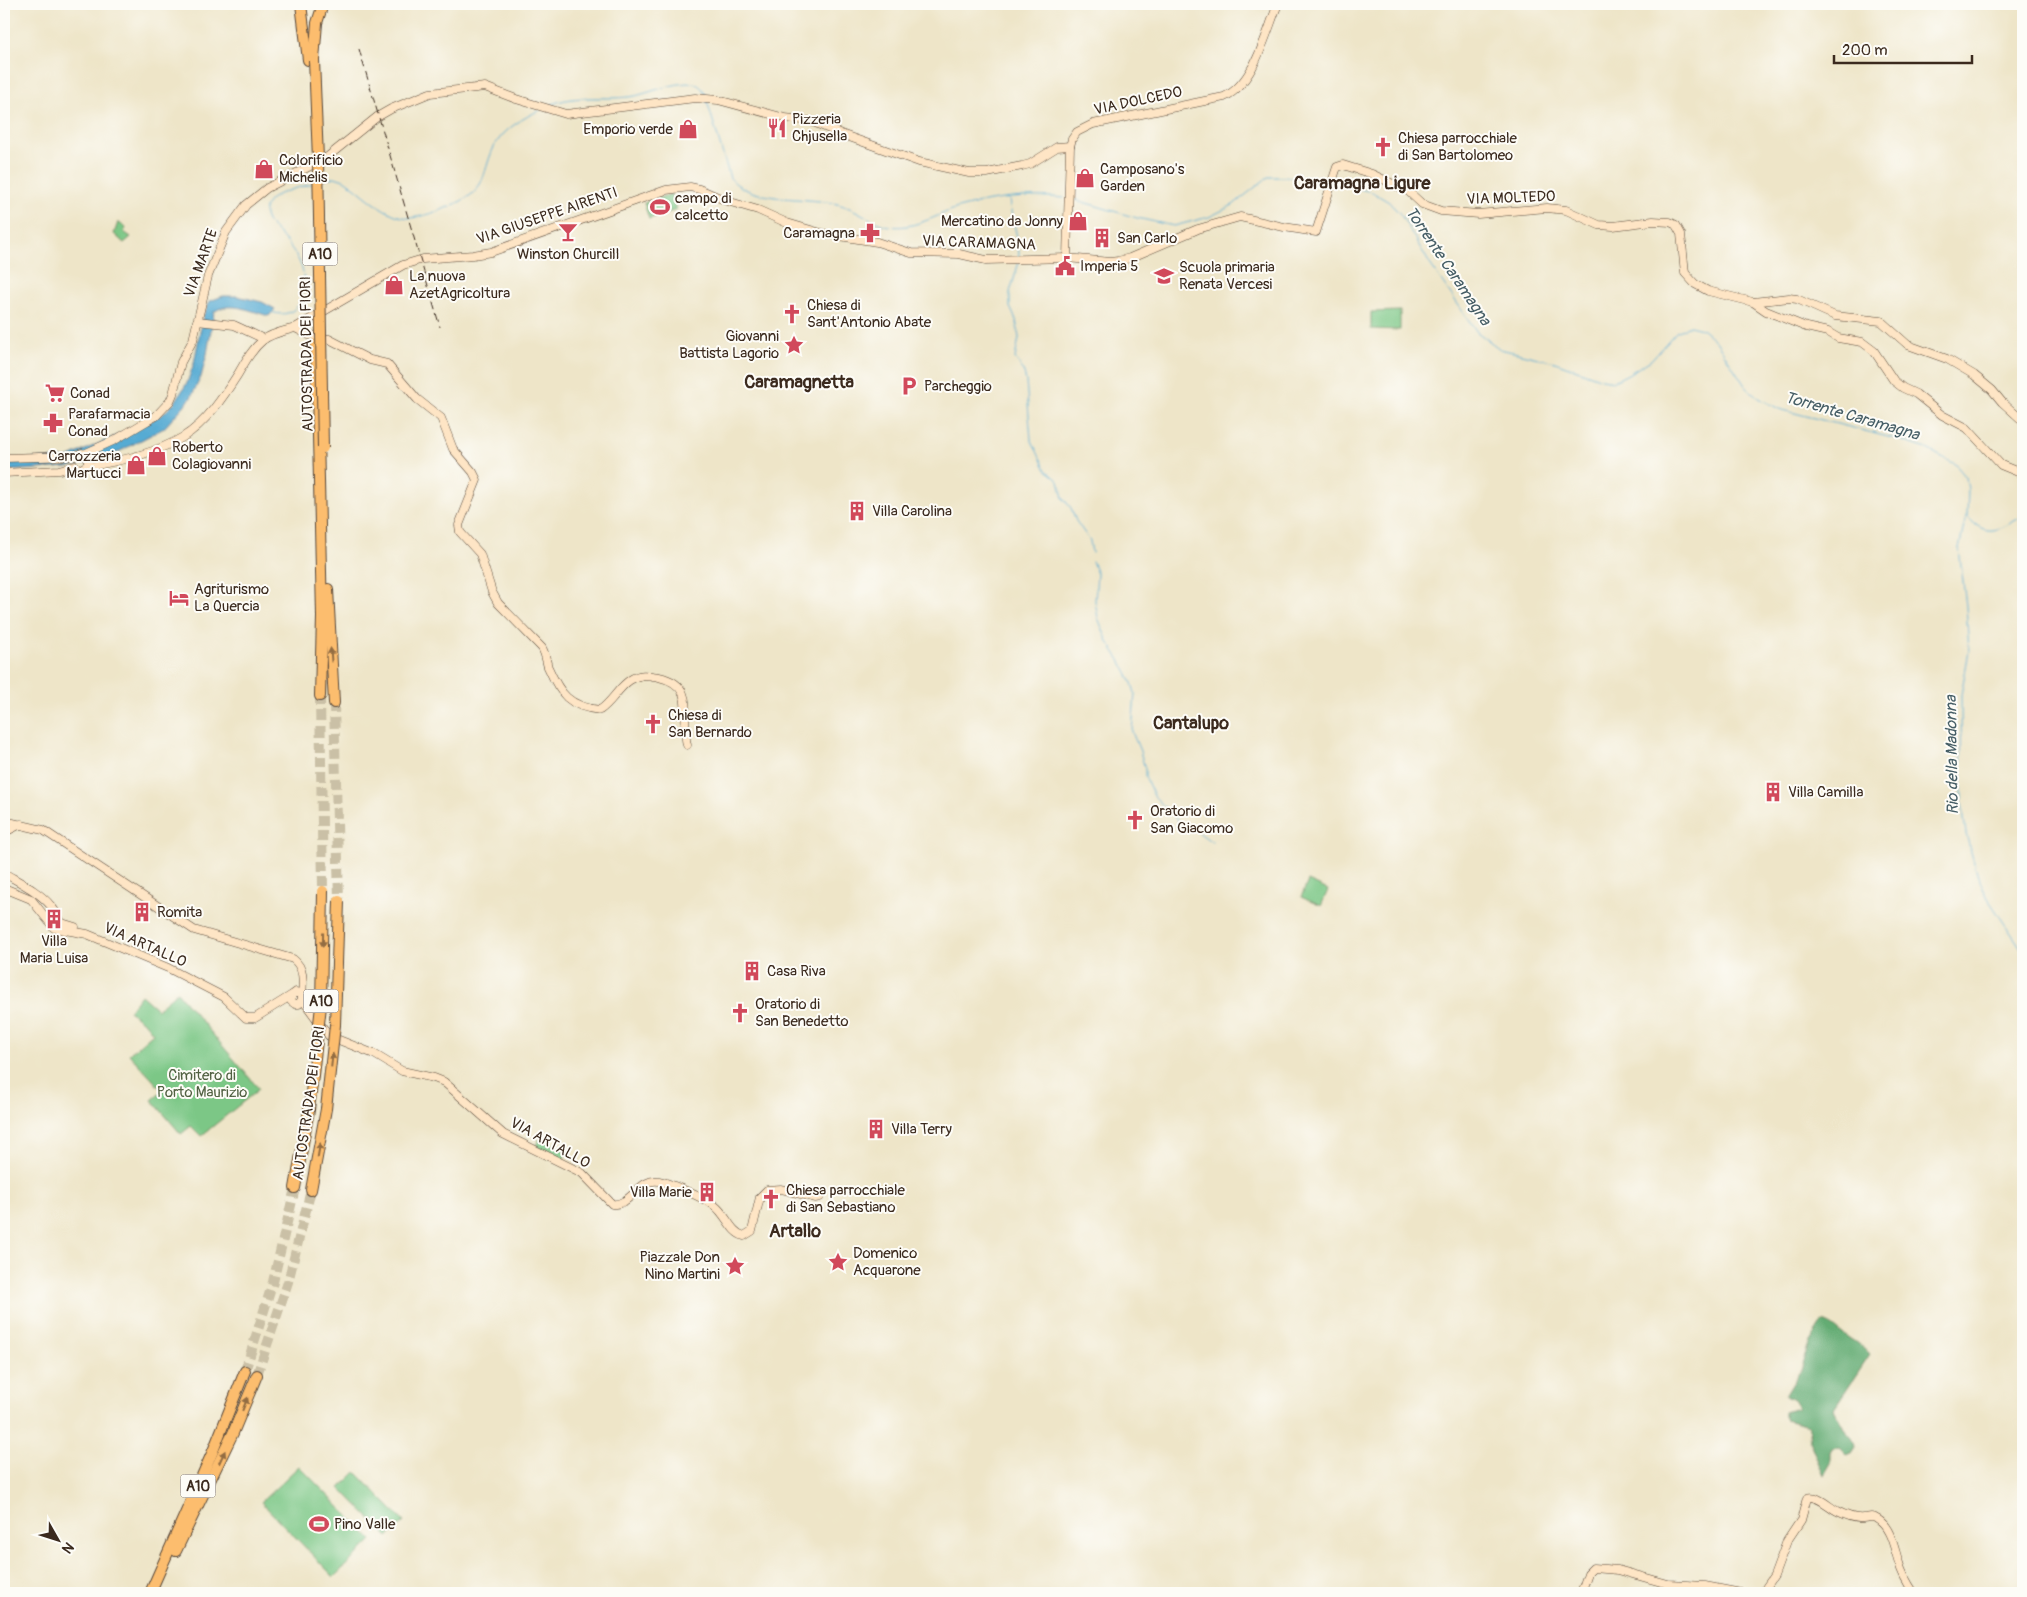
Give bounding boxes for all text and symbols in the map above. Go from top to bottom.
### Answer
scale bar [1834,32,1972,64]
text: 200 m [1842,41,1887,60]
street label: VIA DOLCEDO [1092,82,1184,120]
place label: Pizzeria Chjusella [792,110,847,146]
restaurant icon: Pizzeria Chjusella [766,117,788,139]
shop icon: Emporio verde [677,118,699,140]
place label: Emporio verde [583,120,674,139]
place label: Chiesa parrocchiale di San Bartolomeo [1398,129,1518,165]
church icon: Chiesa parrocchiale di San Bartolomeo [1372,136,1394,158]
place label: Colorificio Michelis [279,151,343,187]
shop icon: Colorificio Michelis [253,158,275,180]
place label: Camposano's Garden [1100,160,1185,196]
shop icon: Camposano's Garden [1074,167,1096,189]
district label: Caramagna Ligure [1294,172,1431,195]
street label: VIA GIUSEPPE AIRENTI [474,183,620,249]
street label: VIA MOLTEDO [1466,187,1556,209]
place label: campo di calcetto [675,189,732,225]
sports icon: campo di calcetto [649,196,671,218]
water label: Torrente Caramagna [1401,203,1496,330]
shop icon: Mercatino da Jonny [1067,210,1089,232]
place label: Mercatino da Jonny [941,212,1064,231]
bar icon: Winston Churcill [557,221,579,243]
pharmacy icon: Caramagna [859,222,881,244]
place label: Caramagna [783,224,855,243]
street label: VIA MARTE [180,226,222,300]
building icon: San Carlo [1091,227,1113,249]
place label: San Carlo [1117,229,1177,248]
street label: VIA CARAMAGNA [922,232,1037,254]
road number: A10 [302,242,338,266]
place label: Winston Churcill [517,245,619,264]
public building icon: Imperia 5 [1054,255,1076,277]
place label: Imperia 5 [1080,257,1138,276]
place label: Scuola primaria Renata Vercesi [1179,258,1275,294]
school or university icon: Scuola primaria Renata Vercesi [1153,265,1175,287]
place label: La nuova AzetAgricoltura [409,267,510,303]
shop icon: La nuova AzetAgricoltura [383,274,405,296]
street label: AUTOSTRADA DEI FIORI [296,276,318,432]
place label: Chiesa di Sant'Antonio Abate [807,296,932,332]
church icon: Chiesa di Sant'Antonio Abate [781,303,803,325]
place label: Giovanni Battista Lagorio [679,327,779,363]
place icon: Giovanni Battista Lagorio [783,334,805,356]
district label: Caramagnetta [744,371,854,394]
parking icon: Parcheggio [898,375,920,397]
place label: Parcheggio [924,377,992,396]
supermarket icon: Conad [44,382,66,404]
place label: Conad [70,384,110,403]
water label: Torrente Caramagna [1783,387,1923,445]
place label: Parafarmacia Conad [68,405,150,441]
pharmacy icon: Parafarmacia Conad [42,412,64,434]
place label: Roberto Colagiovanni [172,438,251,474]
shop icon: Roberto Colagiovanni [146,445,168,467]
place label: Carrozzeria Martucci [48,447,121,483]
shop icon: Carrozzeria Martucci [125,454,147,476]
building icon: Villa Carolina [846,500,868,522]
place label: Villa Carolina [872,502,952,521]
place label: Agriturismo La Quercia [194,580,269,616]
hotel icon: Agriturismo La Quercia [168,587,190,609]
one-way arrow [327,646,335,662]
water label: Rio della Madonna [1941,694,1963,815]
place label: Chiesa di San Bernardo [668,706,752,742]
district label: Cantalupo [1153,712,1229,735]
church icon: Chiesa di San Bernardo [642,713,664,735]
building icon: Villa Camilla [1762,781,1784,803]
place label: Villa Camilla [1788,783,1863,802]
place label: Oratorio di San Giacomo [1150,802,1233,838]
church icon: Oratorio di San Giacomo [1124,809,1146,831]
building icon: Romita [131,901,153,923]
place label: Romita [157,903,202,922]
building icon: Villa Maria Luisa [43,908,65,930]
street label: VIA ARTALLO [101,918,189,972]
place label: Villa Maria Luisa [20,932,88,968]
one-way arrow [319,932,327,948]
building icon: Casa Riva [741,960,763,982]
place label: Casa Riva [767,962,826,981]
road number: A10 [304,989,338,1012]
place label: Oratorio di San Benedetto [755,995,849,1031]
church icon: Oratorio di San Benedetto [729,1002,751,1024]
street label: AUTOSTRADA DEI FIORI [289,1025,329,1181]
one-way arrow [328,1052,336,1068]
park label: Cimitero di Porto Maurizio [157,1066,247,1102]
street label: VIA ARTALLO [507,1113,593,1173]
building icon: Villa Terry [865,1118,887,1140]
place label: Villa Terry [891,1120,953,1139]
one-way arrow [316,1141,324,1157]
building icon: Villa Marie [696,1181,718,1203]
place label: Chiesa parrocchiale di San Sebastiano [786,1181,906,1217]
place label: Villa Marie [630,1183,693,1202]
church icon: Chiesa parrocchiale di San Sebastiano [760,1188,782,1210]
district label: Artallo [769,1220,821,1243]
place label: Domenico Acquarone [853,1244,921,1280]
place label: Piazzale Don Nino Martini [639,1248,720,1284]
place icon: Domenico Acquarone [827,1251,849,1273]
place icon: Piazzale Don Nino Martini [724,1255,746,1277]
one-way arrow [241,1396,249,1411]
one-way arrow [218,1450,226,1464]
road number: A10 [180,1474,216,1498]
sports icon: Pino Valle [308,1513,330,1535]
north arrow [32,1514,82,1564]
place label: Pino Valle [334,1515,396,1534]
text: N [58,1539,77,1557]

